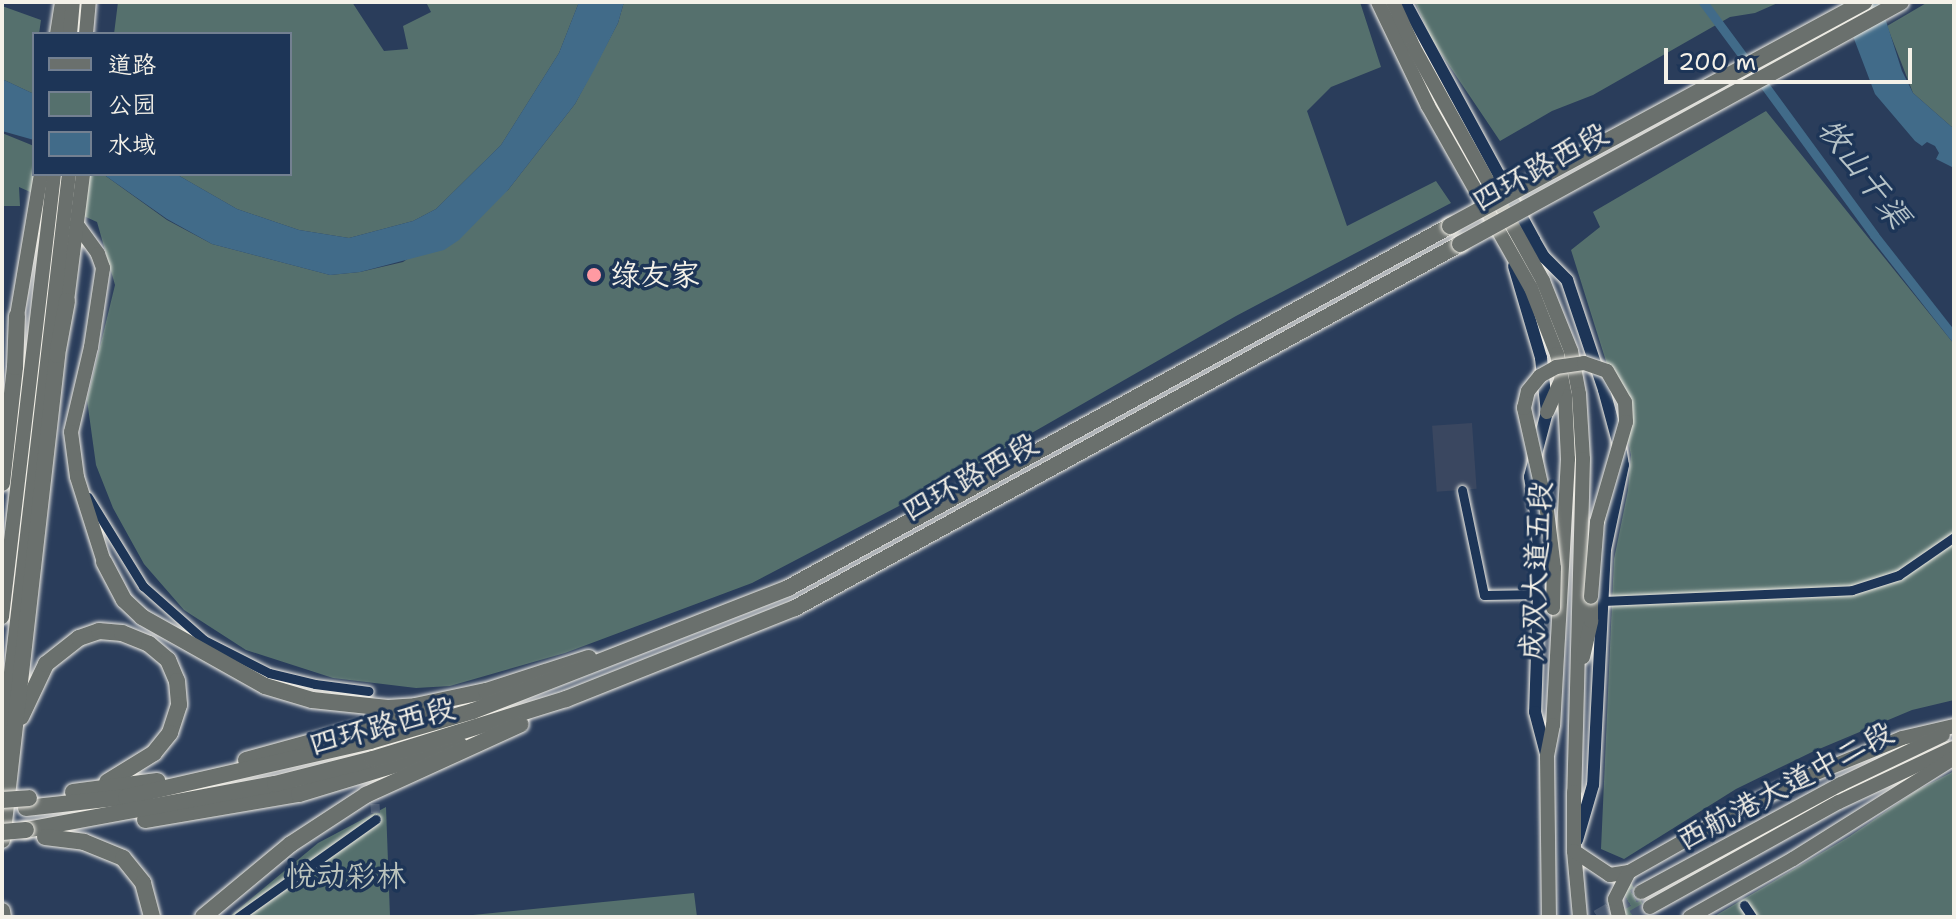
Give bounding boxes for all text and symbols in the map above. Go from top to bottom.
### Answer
legend [32,32,292,176]
scale bar [1668,32,1916,82]
text: 200 m [1678,46,1756,78]
text: 道路 [108,49,156,81]
text: 公园 [108,89,156,121]
water label: 牧山干渠 [1810,110,1918,236]
street label: 四环路西段 [1466,115,1614,219]
text: 水域 [108,129,156,161]
place label: 绿友家 [610,257,700,293]
marker: 绿友家 [585,266,603,284]
street label: 四环路西段 [896,425,1044,529]
street label: 成双大道五段 [1513,480,1559,662]
street label: 四环路西段 [305,689,459,763]
street label: 西航港大道中二段 [1671,714,1899,858]
park label: 悦动彩林 [286,858,406,894]

